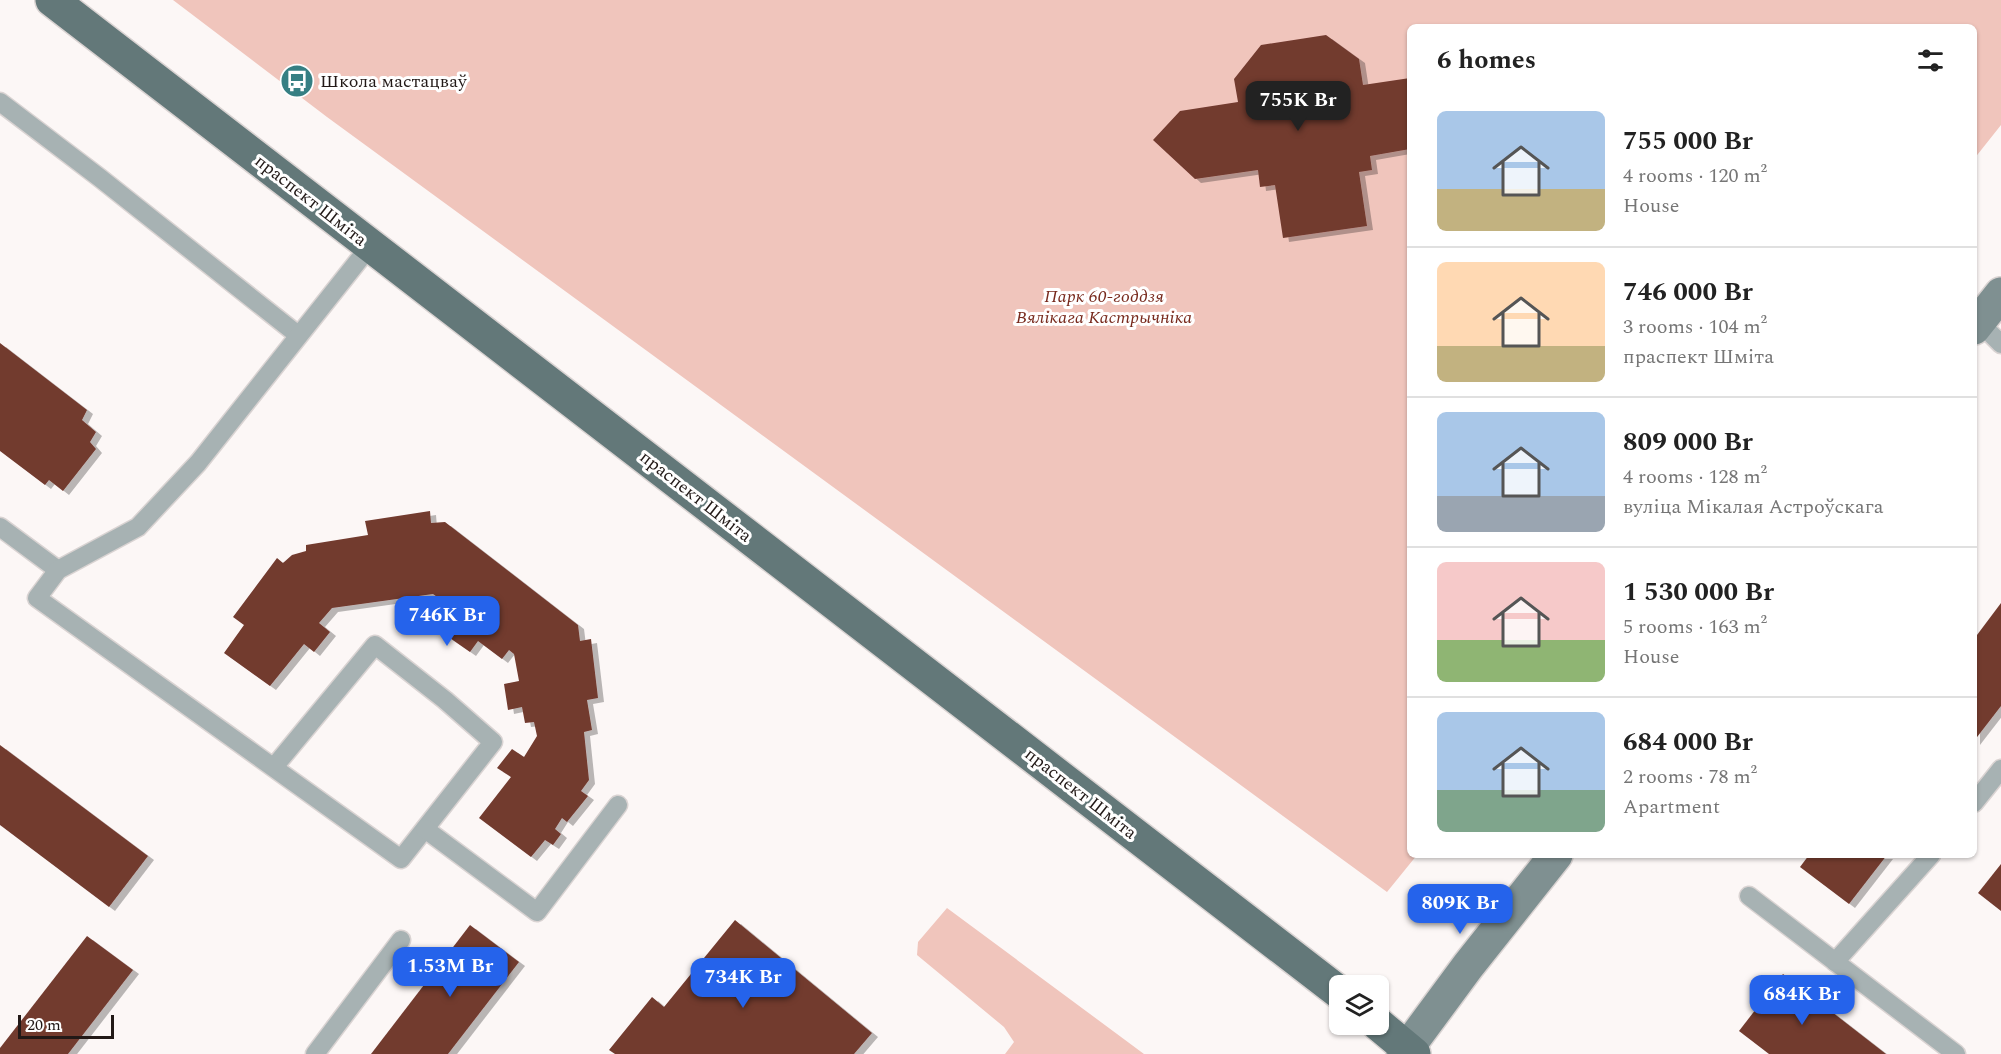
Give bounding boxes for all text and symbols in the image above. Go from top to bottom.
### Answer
text: 6 homes [1437,40,1536,80]
icon: filters [1914,44,1947,77]
bus stop icon: Школа мастацваў [279,63,315,99]
place label: Школа мастацваў [320,68,468,95]
pin: 755K Br [1243,81,1353,132]
text: 755K Br [1260,85,1336,115]
text: 755 000 Br [1623,121,1753,161]
icon: home [1485,135,1557,207]
street label: праспект Шміта [249,148,373,253]
text: 4 rooms · 120 m² [1623,161,1767,191]
text: House [1623,191,1680,221]
text: 746 000 Br [1623,272,1753,312]
park label: Парк 60-годдзя Вялікага Кастрычніка [1016,283,1192,331]
icon: home [1485,286,1557,358]
text: 3 rooms · 104 m² [1623,312,1767,342]
text: праспект Шміта [1623,342,1774,372]
text: 809 000 Br [1623,422,1753,462]
icon: home [1485,436,1557,508]
street label: праспект Шміта [634,444,758,549]
text: 4 rooms · 128 m² [1623,462,1767,492]
text: вуліца Мікалая Астроўскага [1623,492,1884,522]
text: 1 530 000 Br [1623,572,1774,612]
icon: home [1485,586,1557,658]
pin: 746K Br [392,596,502,647]
text: 746K Br [409,600,485,630]
text: 5 rooms · 163 m² [1623,612,1767,642]
text: House [1623,642,1680,672]
text: 684 000 Br [1623,722,1753,762]
icon: home [1485,736,1557,808]
street label: праспект Шміта [1019,741,1143,846]
text: 2 rooms · 78 m² [1623,762,1757,792]
text: Apartment [1623,792,1720,822]
pin: 809K Br [1405,884,1515,935]
text: 809K Br [1422,888,1498,918]
pin: 1.53M Br [388,947,512,998]
text: 1.53M Br [407,951,493,981]
pin: 734K Br [688,958,798,1009]
text: 734K Br [705,962,781,992]
map controls [1329,975,1389,1035]
button: layers [1329,975,1389,1035]
pin: 684K Br [1747,975,1857,1026]
text: 684K Br [1764,979,1840,1009]
scale bar [18,1012,114,1040]
text: 20 m [27,1013,61,1037]

